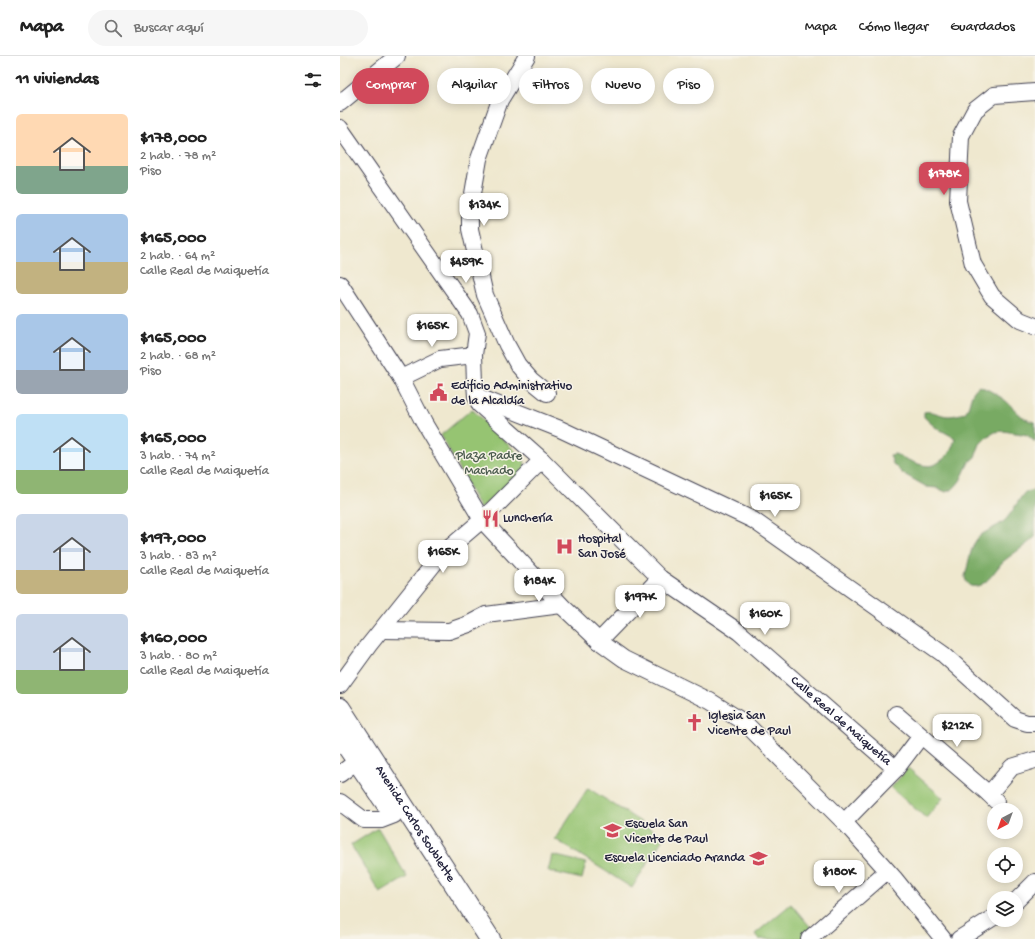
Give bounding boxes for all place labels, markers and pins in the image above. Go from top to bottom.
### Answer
pin: $178K [916,162,972,196]
pin: $134K [456,193,512,227]
pin: $459K [438,250,494,284]
pin: $165K [404,314,460,348]
place label: Edificio Administrativo de la Alcaldía [451,379,572,409]
public building icon: Edificio Administrativo de la Alcaldía [428,383,448,403]
pin: $165K [747,484,803,518]
restaurant icon: Lunchería [480,508,500,528]
place label: Lunchería [503,511,554,526]
place label: Hospital San José [578,532,626,562]
hospital icon: Hospital San José [555,536,575,556]
pin: $165K [415,540,471,574]
pin: $184K [511,569,567,603]
pin: $197K [612,585,668,619]
pin: $160K [737,602,793,636]
place label: Iglesia San Vicente de Paul [707,709,791,739]
church icon: Iglesia San Vicente de Paul [685,713,705,733]
pin: $212K [929,714,985,748]
place label: Escuela San Vicente de Paul [624,817,708,847]
school or university icon: Escuela San Vicente de Paul [602,821,622,841]
school or university icon: Escuela Licenciado Aranda [748,848,768,868]
place label: Escuela Licenciado Aranda [604,851,746,866]
pin: $180K [811,860,867,894]

